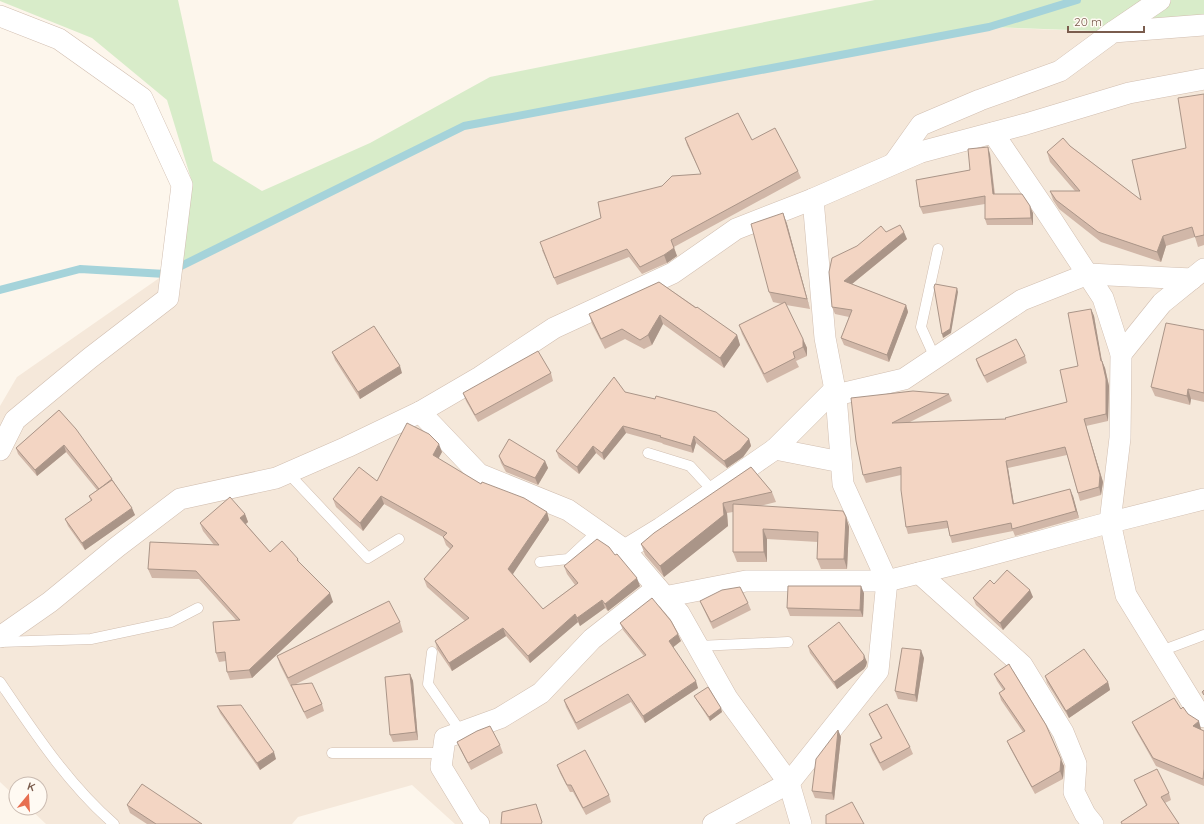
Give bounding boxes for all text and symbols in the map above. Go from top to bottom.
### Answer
scale bar [1068,8,1144,34]
text: 20 m [1074,14,1102,29]
north arrow [8,776,48,816]
text: K [25,779,37,794]

